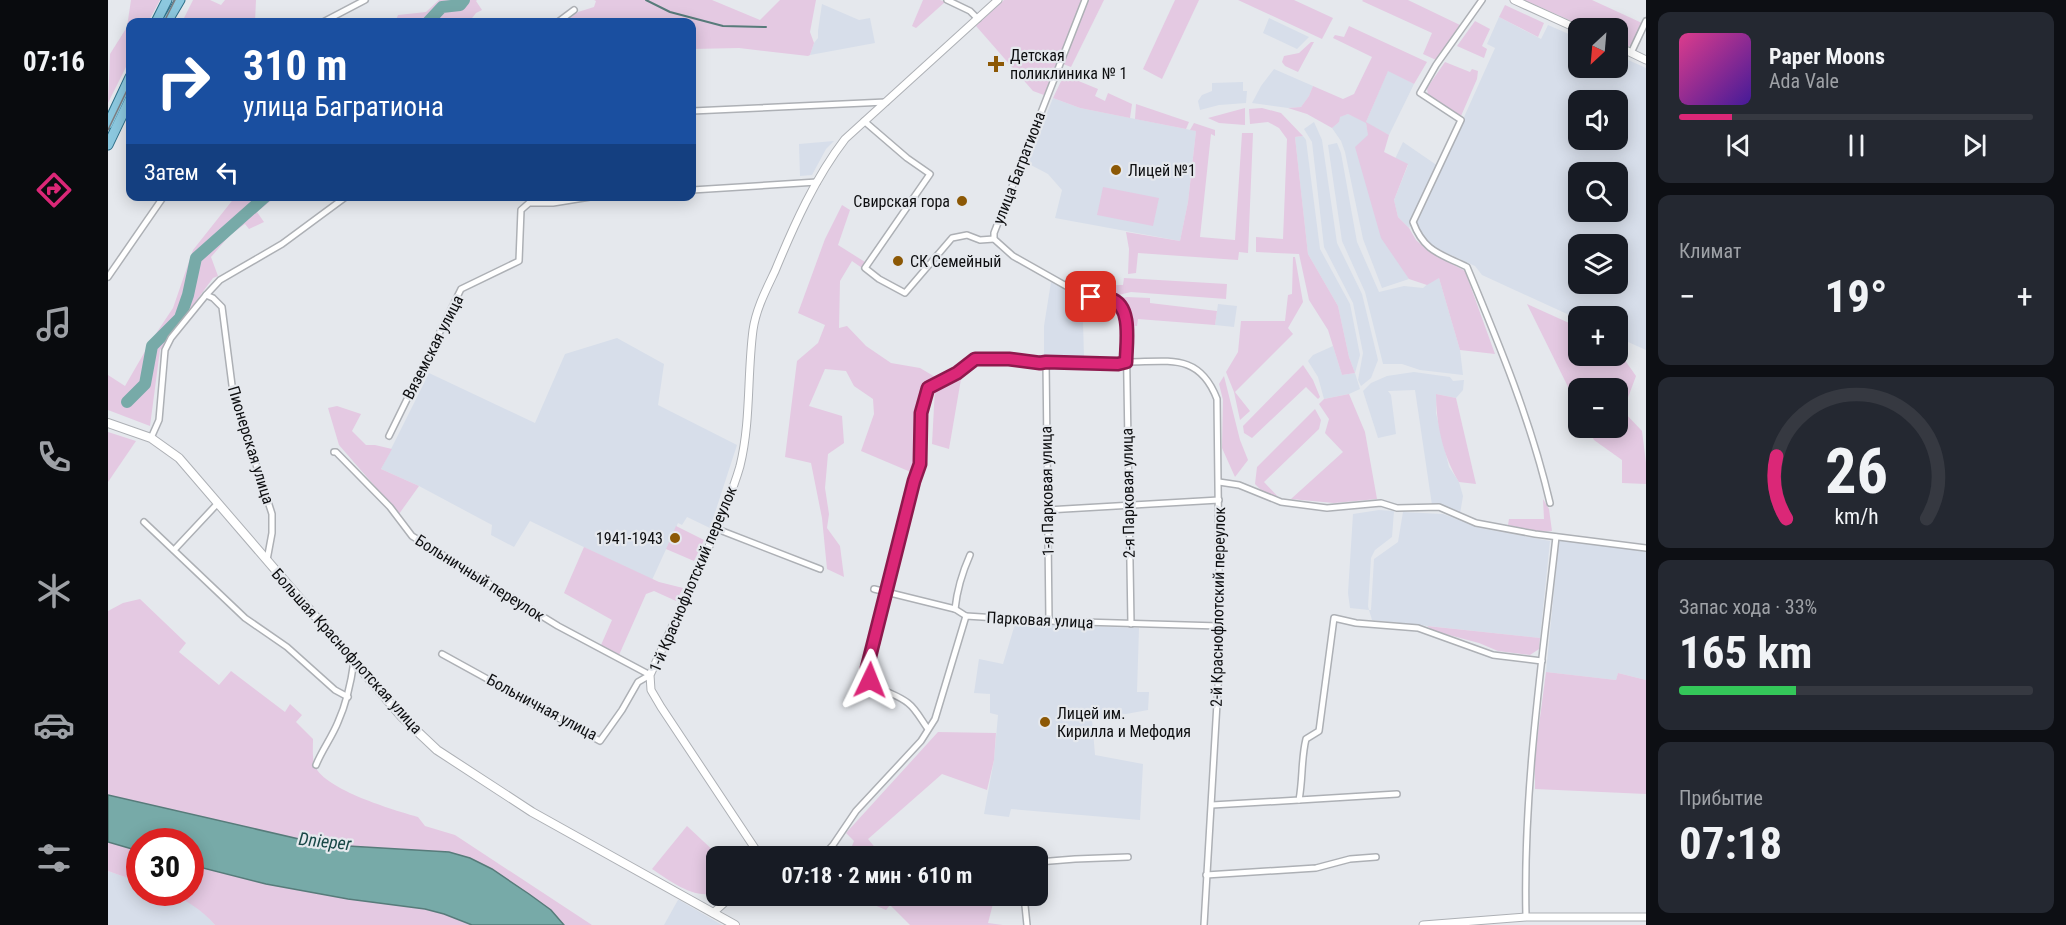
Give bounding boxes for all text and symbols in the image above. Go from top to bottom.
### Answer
north arrow [1568,18,1628,78]
map controls [1568,18,1628,438]
text: 310 m [243,41,348,90]
icon: right [144,42,222,120]
text: Paper Moons [1769,44,1885,69]
text: 07:16 [23,46,85,78]
place label: Детская поликлиника № 1 [1010,46,1127,83]
marker: Детская поликлиника № 1 [987,55,1005,73]
text: Ada Vale [1769,69,1839,93]
button: sound [1568,90,1628,150]
text: улица Багратиона [243,91,444,123]
street label: улица Багратиона [989,109,1049,227]
icon: previous [1722,129,1755,162]
icon: pause [1840,129,1873,162]
icon: next [1958,129,1991,162]
icon: left [211,156,244,189]
text: Затем [144,160,199,185]
place label: Лицей №1 [1128,161,1196,180]
button: search [1568,162,1628,222]
marker: Лицей №1 [1109,163,1123,177]
icon: directions [33,169,75,211]
place label: Свирская гора [853,192,950,211]
marker: Свирская гора [955,194,969,208]
button: layers [1568,234,1628,294]
text: Климат [1679,239,1741,263]
place label: СК Семейный [910,252,1001,271]
marker: СК Семейный [891,254,905,268]
text: 19° [1825,270,1888,323]
pin [1065,271,1116,322]
text: − [1679,277,1696,316]
text: + [2017,277,2033,316]
icon: arrive [1074,280,1107,313]
street label: Вяземская улица [399,292,467,402]
icon: music [33,303,75,345]
button: + [1568,306,1628,366]
button: − [1568,378,1628,438]
street label: Пионерская улица [224,384,278,506]
street label: 1-я Парковая улица [1036,426,1058,556]
street label: 2-я Парковая улица [1117,428,1139,558]
icon: phone [33,436,75,478]
text: 26 [1824,436,1888,509]
street label: 1-й Краснофлотский переулок [645,483,741,675]
text: km/h [1834,505,1878,530]
street label: 2-й Краснофлотский переулок [1207,507,1229,707]
place label: 1941-1943 [596,529,663,548]
street label: Больничный переулок [412,531,548,626]
marker: 1941-1943 [668,531,682,545]
street label: Большая Краснофлотская улица [268,564,426,738]
icon: climate [33,570,75,612]
text: Запас хода · 33% [1679,595,1817,619]
street label: Парковая улица [986,608,1094,632]
text: 165 km [1679,626,1812,679]
position arrow [838,648,902,712]
street label: Больничная улица [484,670,600,744]
icon: car [33,704,75,746]
place label: Лицей им. Кирилла и Мефодия [1057,704,1191,741]
marker: Лицей им. Кирилла и Мефодия [1038,715,1052,729]
text: Прибытие [1679,786,1763,810]
text: 07:18 [1679,817,1782,870]
speed limit sign: 30 [126,828,204,906]
water label: Dnieper [298,828,353,854]
icon: filters [33,837,75,879]
text: 07:18 · 2 мин · 610 m [782,863,972,888]

